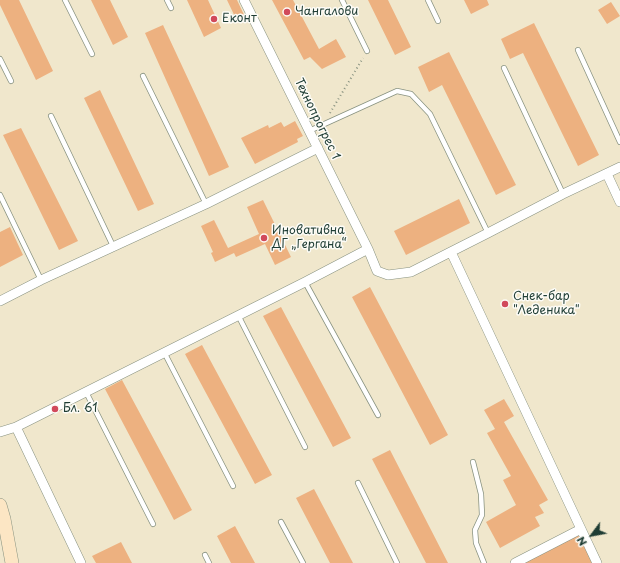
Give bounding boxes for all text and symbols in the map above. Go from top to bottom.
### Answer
place label: Чангалови [295,5,358,19]
marker: Чангалови [282,7,292,17]
place label: Еконт [222,12,257,26]
marker: Еконт [209,14,219,24]
street label: Технопрогрес 1 [291,76,343,162]
place label: Иновативна ДГ „Гергана“ [272,224,346,252]
marker: Иновативна ДГ „Гергана“ [259,233,269,243]
place label: Снек-бар "Леденика" [513,290,580,318]
marker: Снек-бар "Леденика" [500,299,510,309]
place label: Бл. 61 [63,402,98,416]
marker: Бл. 61 [50,404,60,414]
north arrow [572,515,612,555]
text: N [572,533,591,550]

